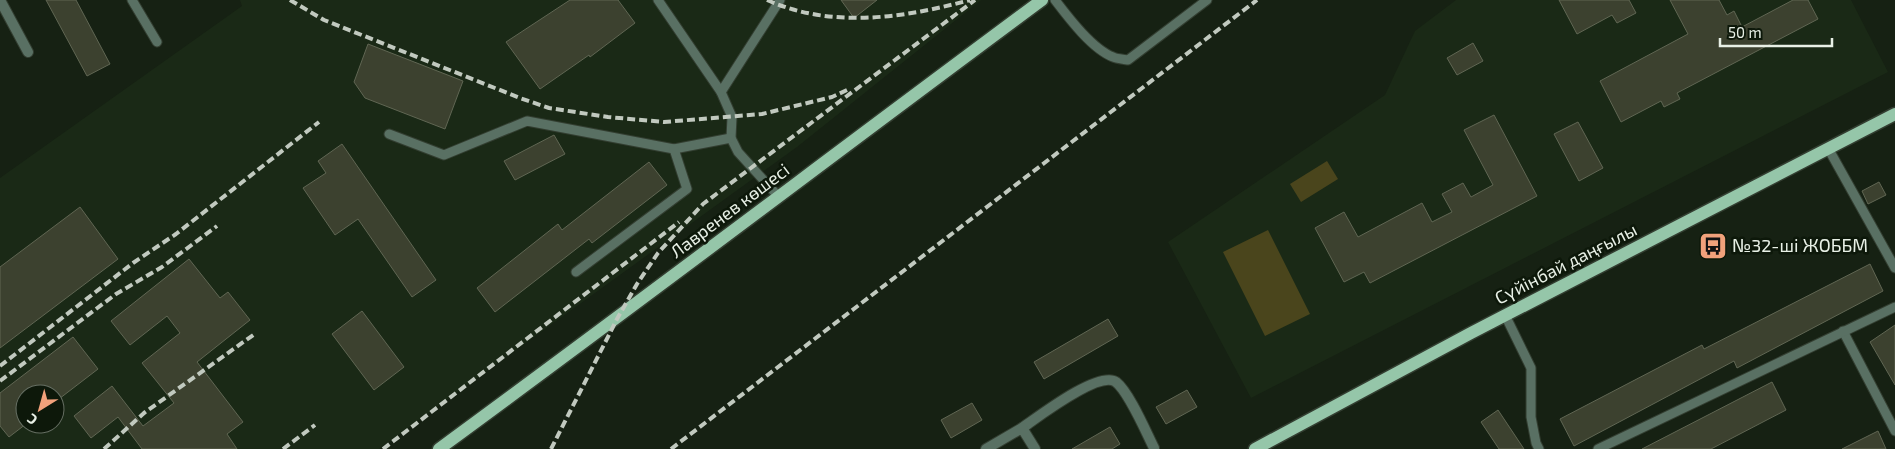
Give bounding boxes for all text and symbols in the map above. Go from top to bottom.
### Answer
scale bar [1720,15,1832,47]
text: 50 m [1728,23,1762,41]
street label: Лавренев көшесі [666,158,793,262]
street label: Сүйінбай даңғылы [1491,218,1640,308]
bus stop icon: №32-ші ЖОББМ [1698,231,1728,261]
place label: №32-ші ЖОББМ [1732,234,1868,256]
north arrow [15,384,65,434]
text: С [23,411,40,429]

